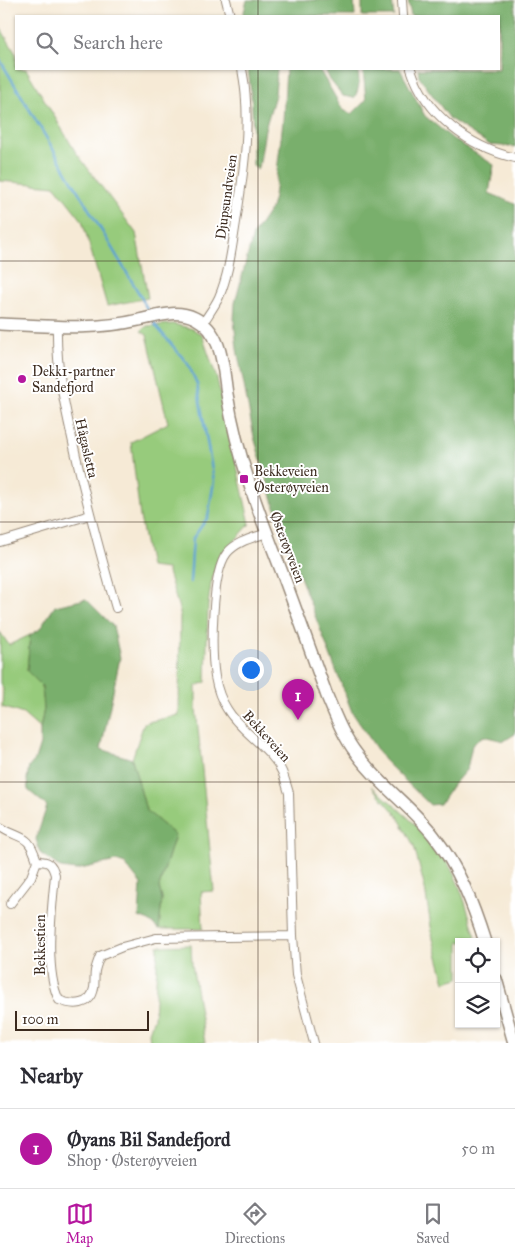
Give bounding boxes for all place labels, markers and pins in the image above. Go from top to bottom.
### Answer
place label: Dekk1-partner Sandefjord [32,363,116,396]
marker: Dekk1-partner Sandefjord [16,373,28,385]
place label: Bekkeveien Østerøyveien [254,463,329,496]
marker: Bekkeveien Østerøyveien [238,473,250,485]
pin: 1 [282,679,314,720]

